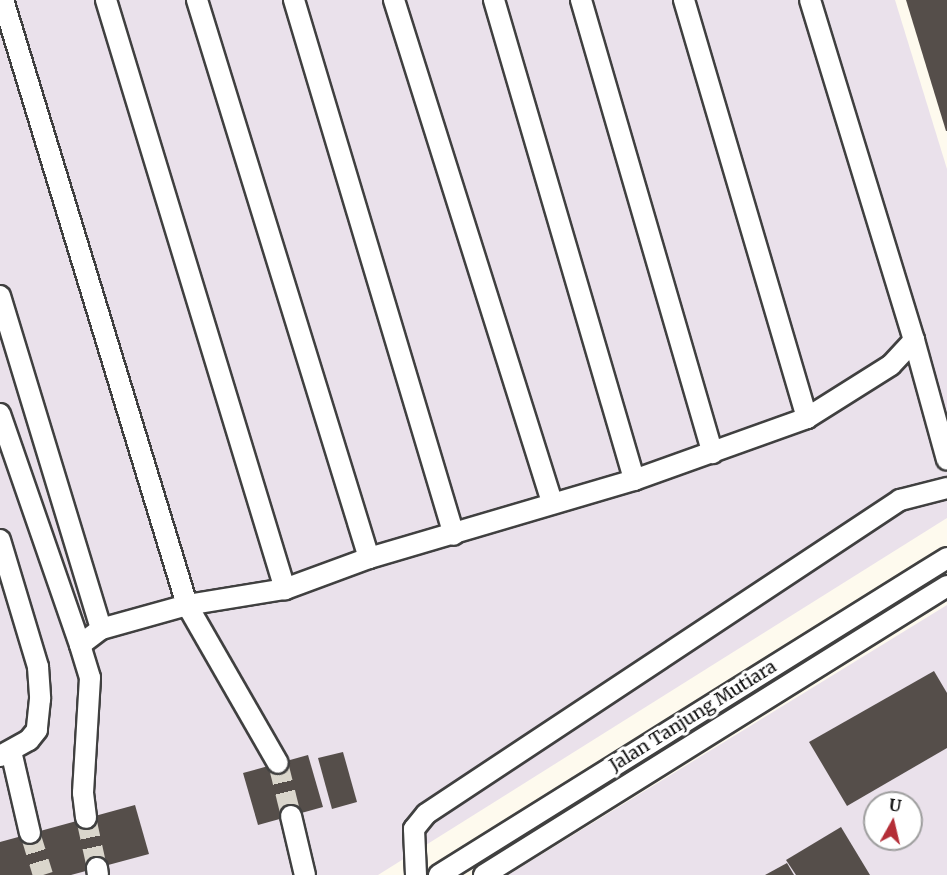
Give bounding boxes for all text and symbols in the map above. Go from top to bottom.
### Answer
street label: Jalan Tanjung Mutiara [606,656,780,776]
north arrow [863,791,923,851]
text: U [888,794,902,816]

